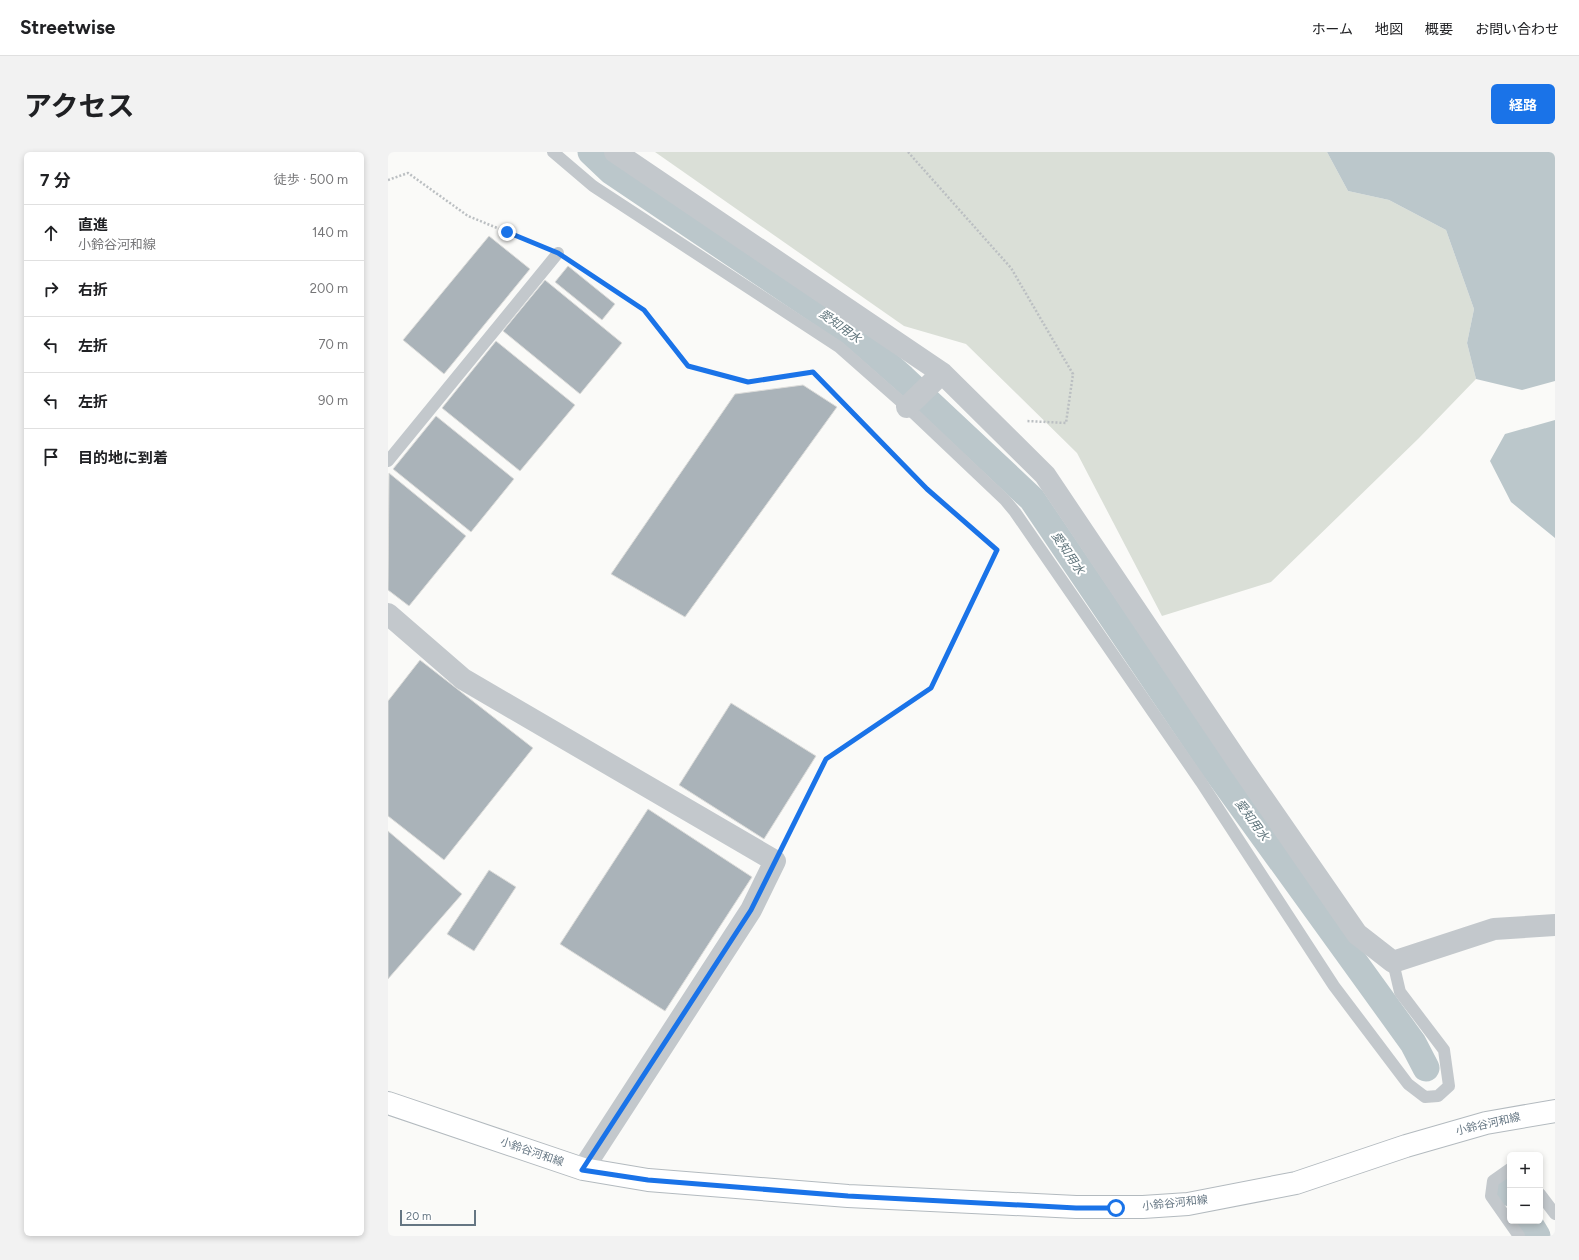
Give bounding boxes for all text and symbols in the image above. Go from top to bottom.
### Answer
text: Streetwise [20,16,115,39]
text: ホーム [1311,21,1353,38]
text: 地図 [1375,21,1403,38]
text: 概要 [1425,21,1453,38]
text: お問い合わせ [1475,21,1559,38]
button: 経路 [1491,84,1555,124]
text: アクセス [24,89,135,123]
text: 7 分 [40,170,71,190]
text: 徒歩 · 500 m [274,172,348,187]
text: 直進 [78,216,108,234]
icon: ahead [40,222,62,244]
route end [498,223,516,241]
text: 140 m [312,225,348,240]
text: 小鈴谷河和線 [78,237,156,252]
icon: right [40,278,62,300]
text: 右折 [78,281,108,299]
text: 200 m [310,281,348,296]
water label: 愛知用水 [816,306,865,347]
icon: left [40,334,62,356]
text: 左折 [78,337,108,355]
text: 70 m [318,337,348,352]
icon: left [40,390,62,412]
text: 左折 [78,393,108,411]
text: 90 m [318,393,348,408]
icon: arrive [40,446,62,468]
text: 目的地に到着 [78,449,168,467]
water label: 愛知用水 [1049,529,1088,578]
water label: 愛知用水 [1232,796,1273,845]
street label: 小鈴谷河和線 [1454,1110,1522,1138]
street label: 小鈴谷河和線 [499,1135,565,1169]
map controls [1507,1152,1543,1224]
button: + [1507,1152,1543,1188]
button: − [1507,1188,1543,1224]
street label: 小鈴谷河和線 [1142,1193,1208,1213]
route start [1107,1199,1125,1217]
scale bar [400,1208,476,1227]
text: 20 m [406,1210,431,1223]

